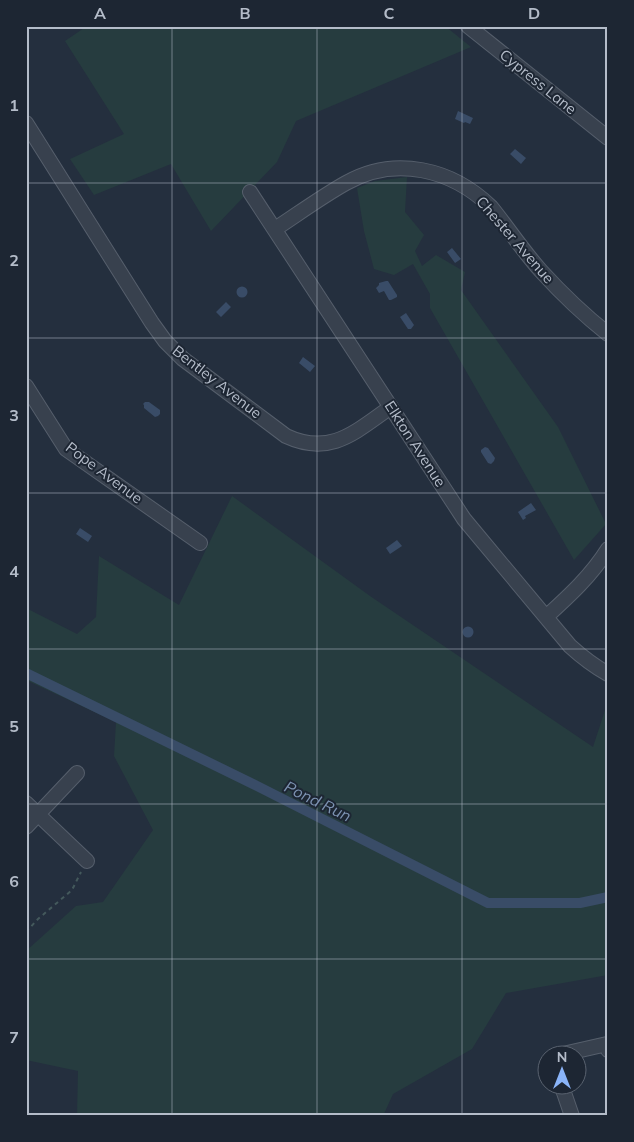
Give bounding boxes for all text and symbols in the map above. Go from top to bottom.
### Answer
text: A [94,3,106,23]
text: B [239,3,251,23]
text: C [384,3,395,23]
text: D [528,3,540,23]
street label: Cypress Lane [496,45,581,118]
text: 1 [9,95,19,115]
street label: Chester Avenue [472,192,558,287]
text: 2 [9,250,19,270]
street label: Bentley Avenue [169,341,266,422]
street label: Elkton Avenue [381,397,450,490]
text: 3 [9,405,19,425]
street label: Pope Avenue [62,438,146,508]
text: 4 [9,561,19,581]
text: 5 [9,716,19,736]
water label: Pond Run [281,776,355,826]
text: 6 [9,871,19,891]
text: 7 [9,1027,19,1047]
north arrow [536,1044,586,1094]
text: N [557,1048,567,1066]

